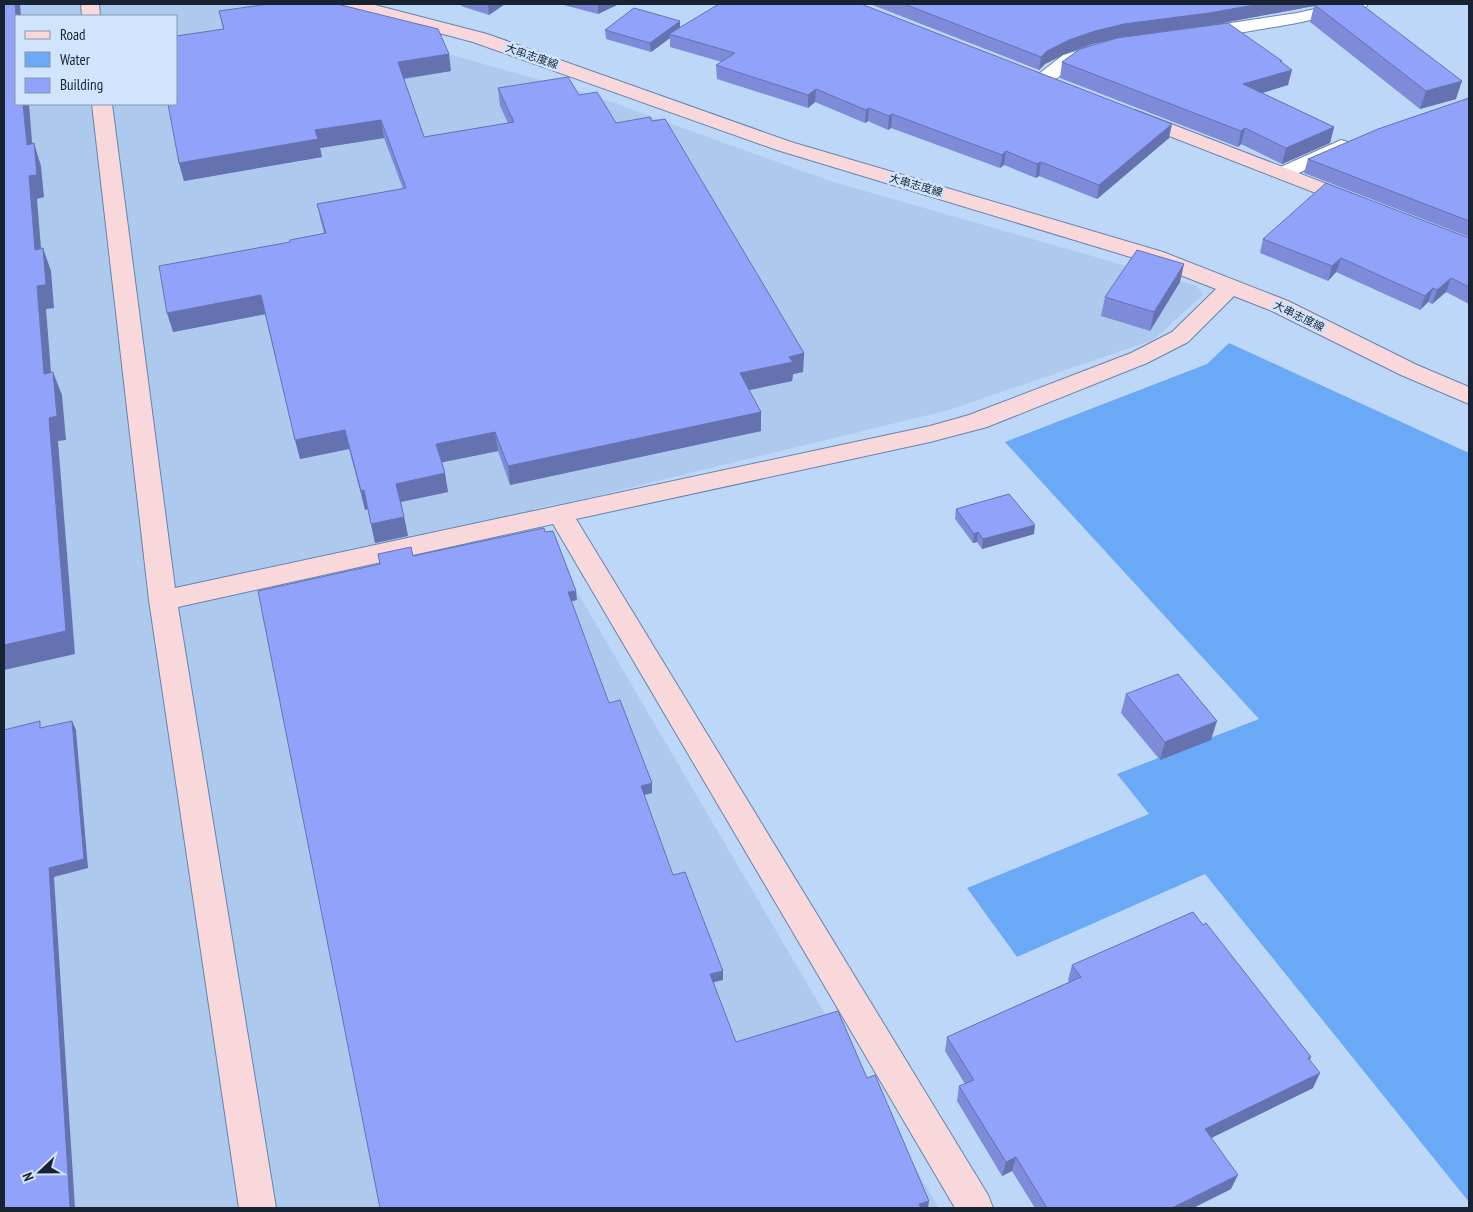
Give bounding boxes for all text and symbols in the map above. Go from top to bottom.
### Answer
legend [15,15,178,105]
text: Road [60,25,86,44]
street label: 大串志度線 [504,40,560,72]
text: Water [60,50,91,69]
text: Building [60,75,103,94]
street label: 大串志度線 [888,171,944,199]
street label: 大串志度線 [1271,298,1327,334]
north arrow [15,1147,65,1197]
text: N [18,1170,38,1184]

